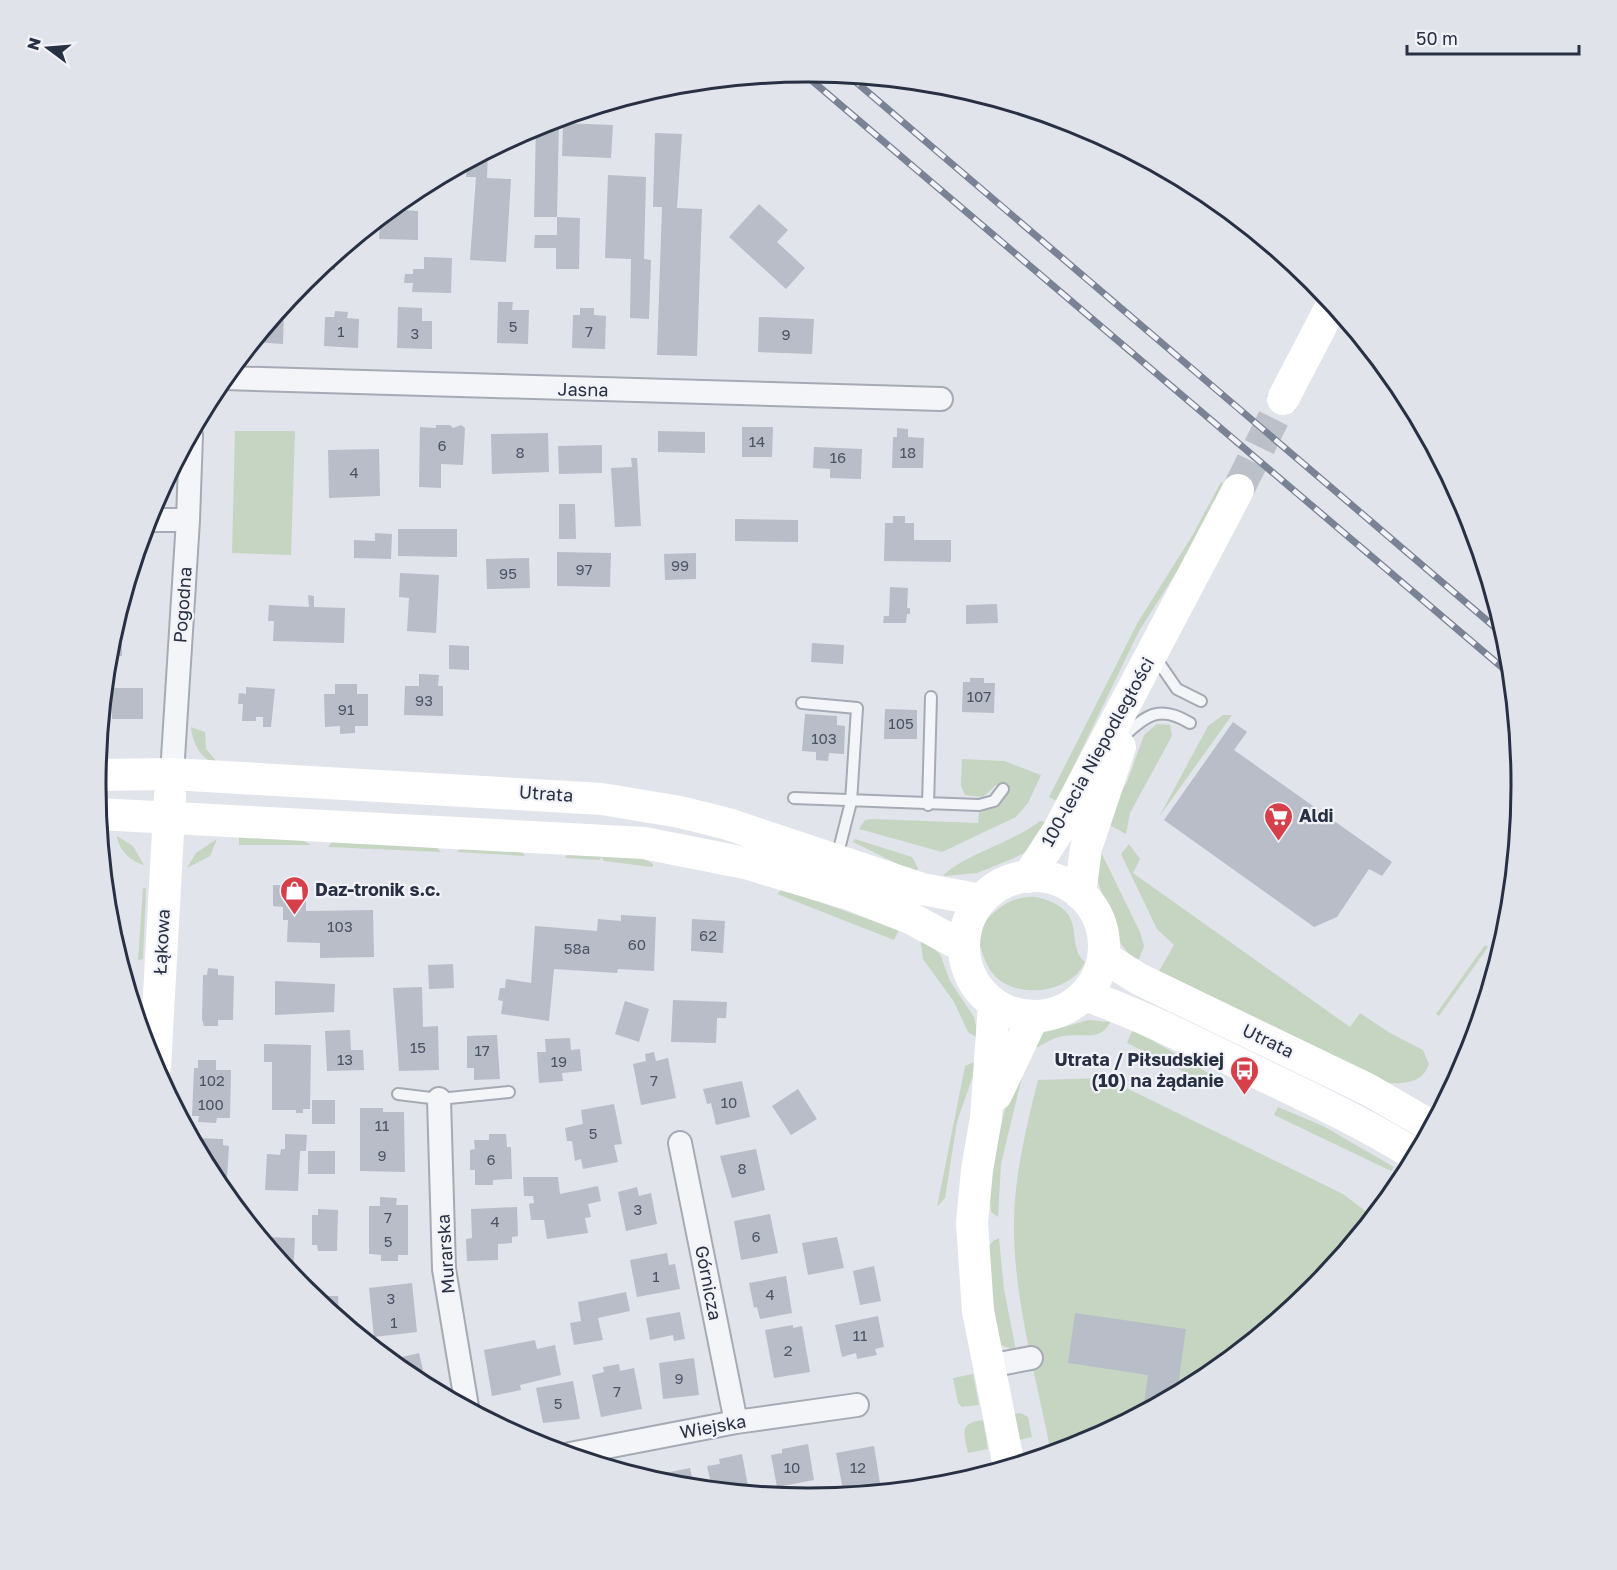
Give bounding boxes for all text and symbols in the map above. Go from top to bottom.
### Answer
north arrow [18,18,78,78]
scale bar [1407,18,1580,56]
text: 50 m [1416,27,1458,49]
text: N [22,35,45,52]
house number: 5 [509,317,517,335]
house number: 1 [337,322,345,340]
house number: 7 [585,322,593,340]
house number: 3 [411,324,419,342]
house number: 9 [781,325,791,343]
street label: Jasna [557,378,609,400]
house number: 14 [749,432,765,450]
house number: 6 [437,436,447,454]
house number: 8 [515,443,525,461]
house number: 18 [900,443,916,461]
house number: 16 [830,448,846,466]
house number: 4 [349,463,359,481]
house number: 99 [671,556,689,574]
house number: 97 [575,560,593,578]
house number: 95 [499,564,517,582]
street label: Pogodna [168,566,196,644]
street label: 100-lecia Niepodległości [1036,653,1158,850]
house number: 107 [967,687,991,705]
house number: 93 [415,691,433,709]
house number: 91 [338,700,354,718]
house number: 105 [888,714,914,732]
house number: 103 [811,729,837,747]
street label: Utrata [518,780,574,806]
supermarket icon: Aldi [1262,800,1294,842]
place label: Aldi [1299,804,1334,826]
shop icon: Daz-tronik s.c. [278,874,310,916]
place label: Daz-tronik s.c. [315,878,441,900]
street label: Łąkowa [148,909,174,975]
house number: 103 [327,917,353,935]
house number: 62 [699,926,717,944]
house number: 60 [628,935,646,953]
house number: 58a [564,939,590,957]
street label: Utrata [1239,1018,1298,1062]
house number: 15 [410,1038,426,1056]
house number: 17 [474,1041,490,1059]
place label: Utrata / Piłsudskiej (10) na żądanie [1054,1048,1224,1091]
house number: 13 [337,1050,353,1068]
house number: 19 [551,1052,567,1070]
bus stop icon: Utrata / Piłsudskiej (10) na żądanie [1229,1054,1261,1096]
house number: 102 [199,1071,225,1089]
house number: 7 [650,1071,658,1089]
house number: 10 [721,1093,737,1111]
house number: 100 [198,1095,224,1113]
house number: 11 [375,1116,389,1134]
house number: 5 [589,1124,597,1142]
house number: 9 [377,1146,387,1164]
house number: 6 [486,1150,496,1168]
house number: 8 [737,1159,747,1177]
house number: 3 [634,1200,642,1218]
house number: 7 [384,1208,392,1226]
house number: 4 [490,1212,500,1230]
street label: Murarska [431,1213,459,1295]
house number: 6 [751,1227,761,1245]
house number: 5 [384,1232,392,1250]
street label: Górnicza [691,1244,727,1322]
house number: 1 [652,1267,660,1285]
house number: 4 [765,1285,775,1303]
house number: 3 [387,1289,395,1307]
house number: 1 [390,1313,398,1331]
house number: 11 [853,1326,867,1344]
house number: 2 [784,1341,792,1359]
house number: 9 [674,1369,684,1387]
house number: 7 [613,1382,621,1400]
house number: 5 [554,1394,562,1412]
street label: Wiejska [678,1409,748,1443]
house number: 10 [784,1458,800,1476]
house number: 12 [850,1458,866,1476]

